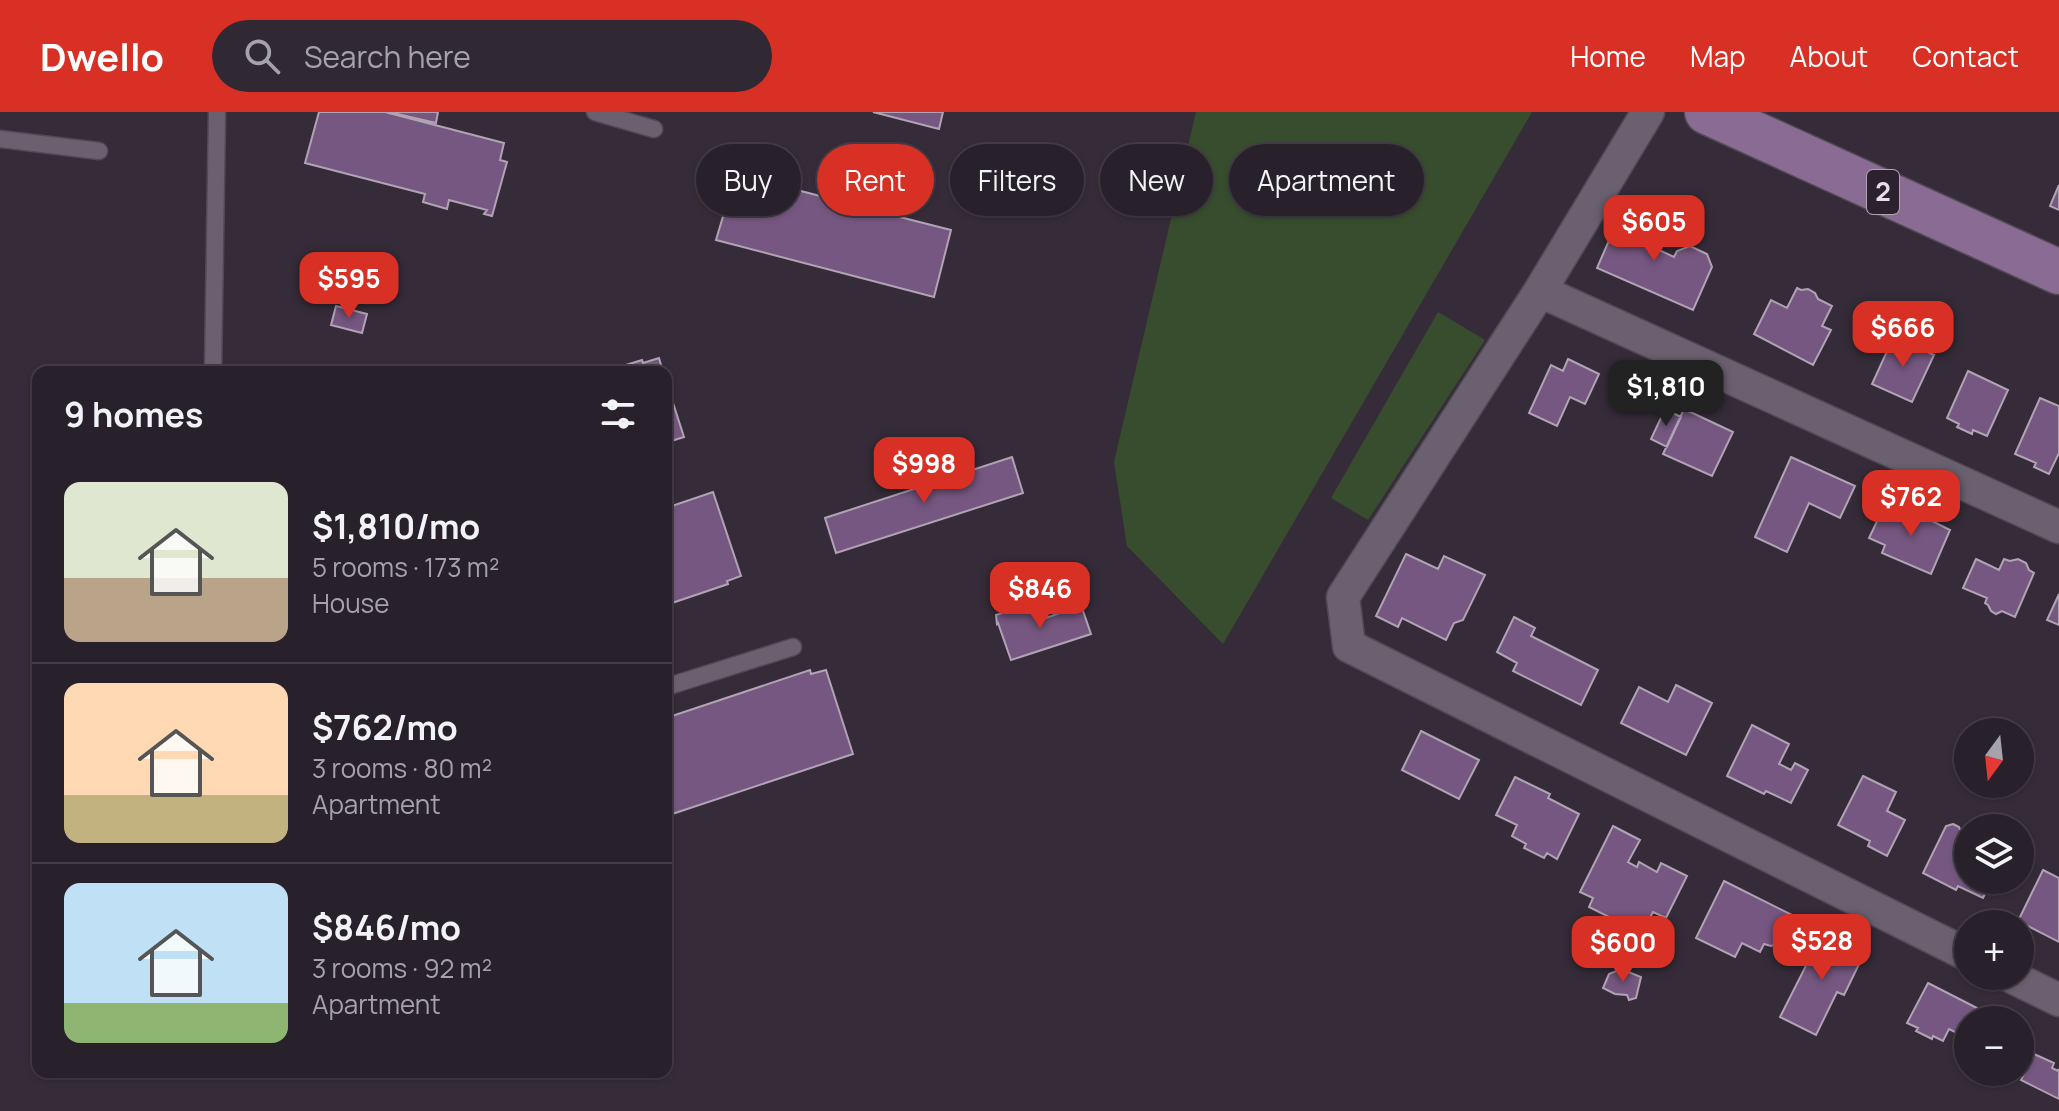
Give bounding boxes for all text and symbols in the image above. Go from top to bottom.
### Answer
search box [212,20,772,92]
text: Dwello [40,30,164,82]
icon: search [240,34,284,78]
text: Search here [304,36,471,77]
text: Home [1570,37,1646,75]
text: Map [1690,37,1746,75]
text: About [1790,37,1868,75]
text: Contact [1912,37,2019,75]
chip: Buy [696,144,801,216]
chip: Rent [817,144,934,216]
chip: Filters [950,144,1084,216]
chip: New [1100,144,1213,216]
chip: Apartment [1229,144,1424,216]
road number: 2 [1867,170,1899,214]
pin: $605 [1607,195,1701,263]
text: $605 [1622,203,1686,239]
pin: $595 [302,252,396,320]
text: $595 [318,260,380,296]
pin: $666 [1856,301,1950,369]
text: $666 [1871,309,1935,345]
pin: $1,810 [1601,360,1731,428]
text: $1,810 [1627,368,1706,404]
text: 9 homes [64,391,203,437]
icon: filters [596,392,640,436]
pin: $998 [877,437,971,505]
text: $998 [892,445,956,481]
pin: $762 [1864,470,1958,538]
text: $762 [1880,478,1942,514]
text: $1,810/mo [312,503,480,549]
icon: home [128,514,224,610]
text: 5 rooms · 173 m² [312,549,499,585]
pin: $846 [993,562,1087,630]
text: $846 [1008,570,1072,606]
text: House [312,585,389,621]
text: $762/mo [312,704,458,750]
icon: home [128,715,224,811]
north arrow [1954,718,2034,798]
map controls [1954,718,2034,1086]
text: 3 rooms · 80 m² [312,750,492,786]
text: Apartment [312,786,441,822]
button: layers [1954,814,2034,894]
text: $846/mo [312,904,461,950]
button: + [1954,910,2034,990]
pin: $528 [1775,914,1869,982]
icon: home [128,915,224,1011]
pin: $600 [1576,916,1670,984]
text: $528 [1791,922,1853,958]
text: $600 [1590,924,1656,960]
text: 3 rooms · 92 m² [312,950,492,986]
text: Apartment [312,986,441,1022]
button: − [1954,1006,2034,1086]

